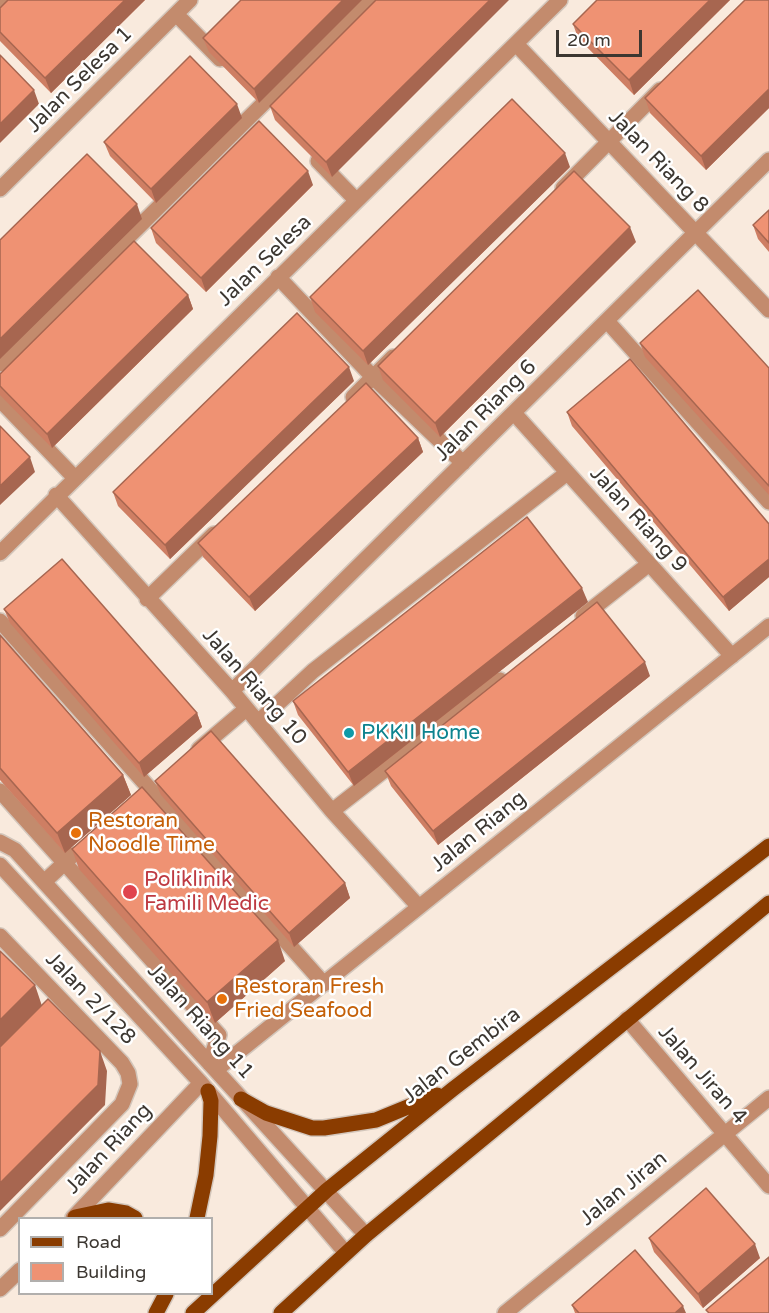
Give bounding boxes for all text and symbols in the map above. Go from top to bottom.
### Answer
scale bar [559,18,644,56]
street label: Jalan Selesa 1 [22,22,138,138]
text: 20 m [567,29,611,51]
street label: Jalan Riang 8 [603,105,713,219]
street label: Jalan Selesa [213,210,317,312]
street label: Jalan Riang 6 [430,355,542,467]
street label: Jalan Riang 9 [584,462,692,578]
street label: Jalan Riang 10 [196,623,312,751]
place label: PKKII Home [361,720,480,746]
marker: PKKII Home [342,726,356,740]
street label: Jalan Riang [426,786,532,878]
place label: Restoran Noodle Time [88,808,215,858]
marker: Restoran Noodle Time [69,826,83,840]
place label: Poliklinik Famili Medic [144,867,269,917]
marker: Poliklinik Famili Medic [121,883,139,901]
street label: Jalan 2/128 [40,947,140,1051]
street label: Jalan Riang 11 [142,959,258,1085]
place label: Restoran Fresh Fried Seafood [234,974,384,1024]
marker: Restoran Fresh Fried Seafood [215,992,229,1006]
street label: Jalan Gembira [398,1002,526,1110]
street label: Jalan Jiran 4 [652,1020,752,1130]
street label: Jalan Riang [61,1098,157,1200]
street label: Jalan Jiran [575,1146,673,1232]
legend [18,1217,213,1295]
text: Road [76,1231,121,1253]
text: Building [76,1261,146,1283]

